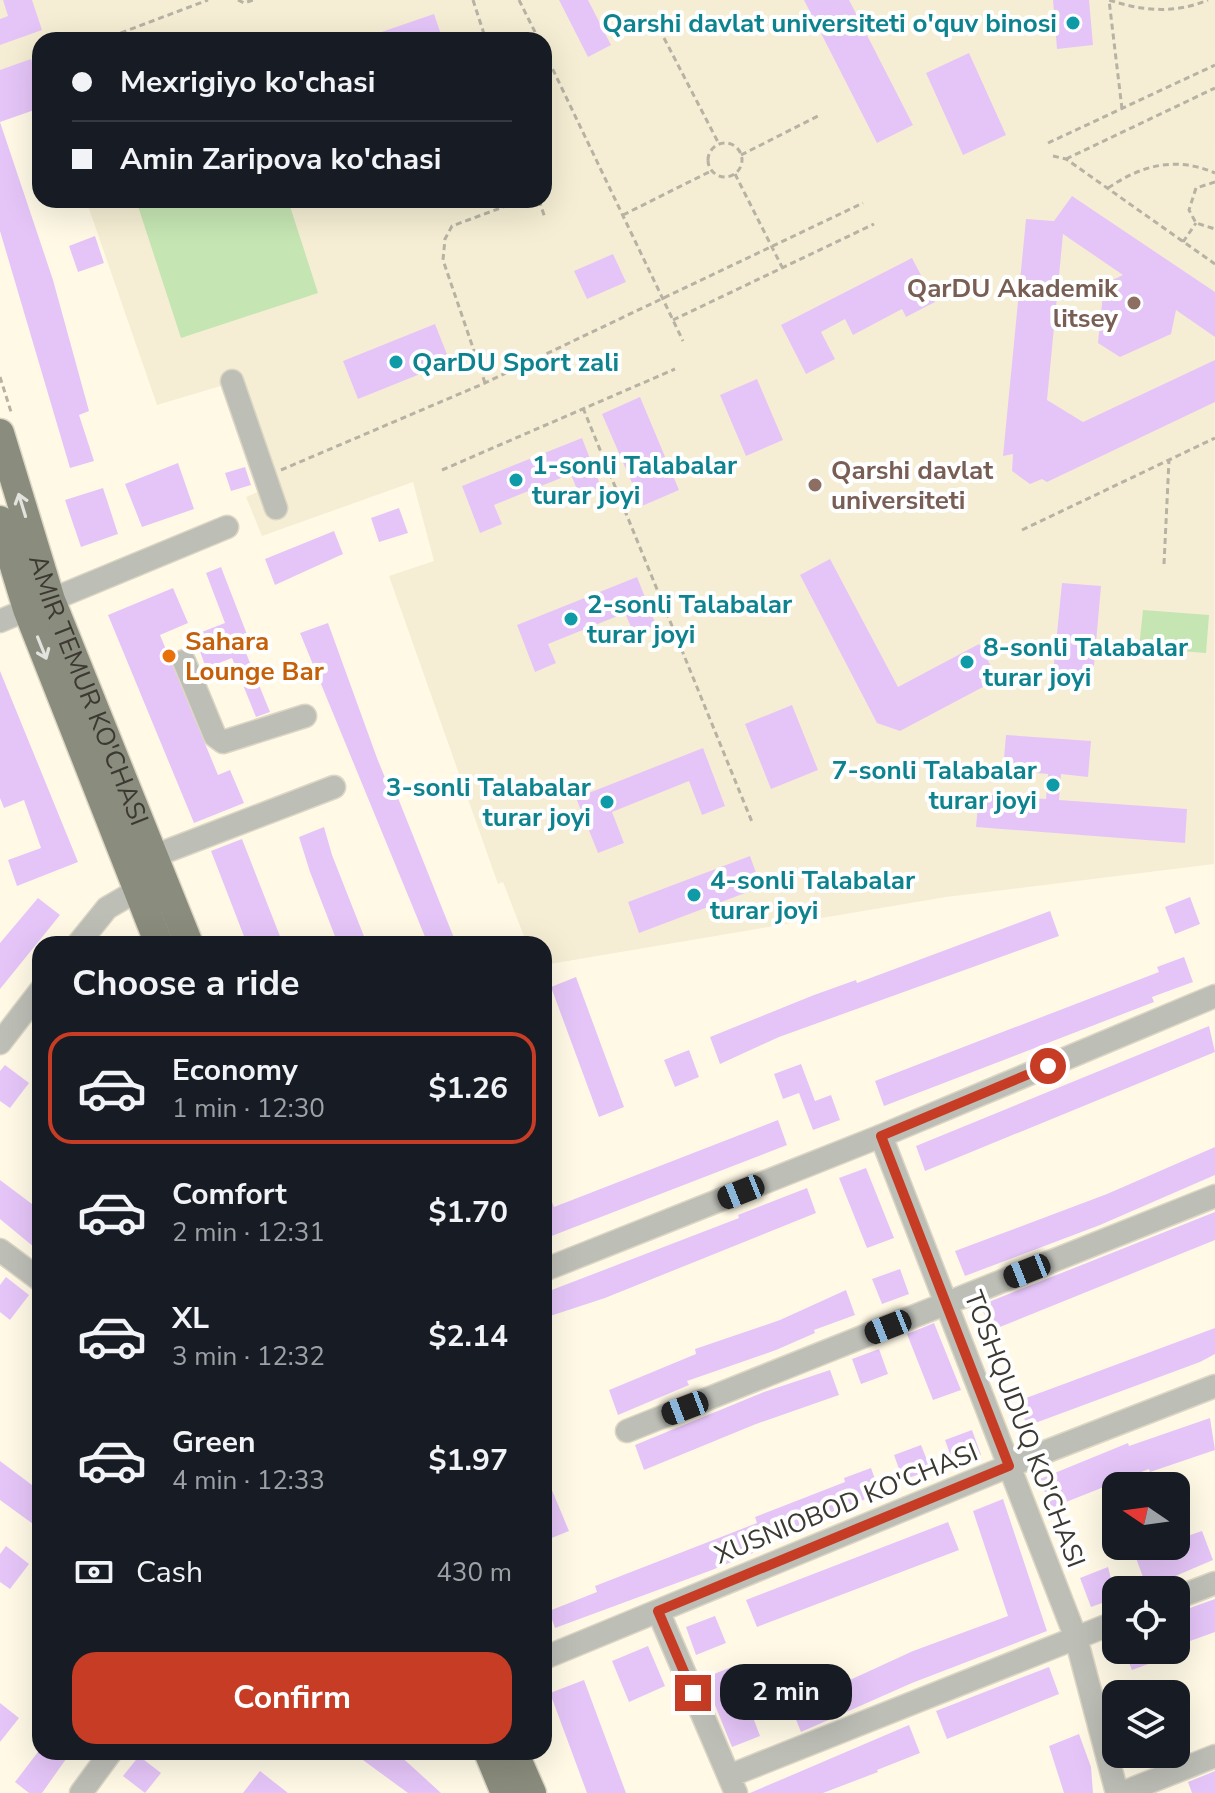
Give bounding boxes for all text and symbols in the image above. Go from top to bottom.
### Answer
place label: Qarshi davlat universiteti o'quv binosi [602,6,1057,41]
marker: Qarshi davlat universiteti o'quv binosi [1064,14,1082,32]
text: Mexrigiyo ko'chasi [120,62,375,103]
text: Amin Zaripova ko'chasi [120,139,441,180]
place label: QarDU Akademik litsey [907,271,1119,336]
marker: QarDU Akademik litsey [1125,294,1143,312]
place label: QarDU Sport zali [412,345,619,380]
marker: QarDU Sport zali [387,353,405,371]
place label: 1-sonli Talabalar turar joyi [532,448,738,513]
place label: Qarshi davlat universiteti [831,453,994,518]
marker: 1-sonli Talabalar turar joyi [507,471,525,489]
marker: Qarshi davlat universiteti [806,476,824,494]
one-way arrow [14,493,29,519]
street label: AMIR TEMUR KO'CHASI [20,550,157,831]
place label: 2-sonli Talabalar turar joyi [587,587,793,652]
marker: 2-sonli Talabalar turar joyi [562,610,580,628]
place label: Sahara Lounge Bar [185,624,325,689]
place label: 8-sonli Talabalar turar joyi [983,630,1189,695]
one-way arrow [36,635,50,660]
marker: Sahara Lounge Bar [160,647,178,665]
marker: 8-sonli Talabalar turar joyi [958,653,976,671]
place label: 7-sonli Talabalar turar joyi [832,753,1038,818]
place label: 3-sonli Talabalar turar joyi [386,770,592,835]
marker: 7-sonli Talabalar turar joyi [1044,776,1062,794]
marker: 3-sonli Talabalar turar joyi [598,793,616,811]
place label: 4-sonli Talabalar turar joyi [710,863,916,928]
marker: 4-sonli Talabalar turar joyi [685,886,703,904]
text: Choose a ride [72,959,300,1008]
route start [1030,1048,1066,1084]
text: Economy [172,1050,298,1091]
icon: car [76,1052,148,1124]
text: $1.26 [429,1068,508,1109]
text: 1 min · 12:30 [172,1091,325,1126]
car [714,1172,768,1212]
text: Comfort [172,1174,287,1215]
icon: car [76,1176,148,1248]
text: $1.70 [429,1192,508,1233]
text: 2 min · 12:31 [172,1215,325,1250]
car [1000,1251,1054,1291]
street label: TOSHQUDUQ KO'CHASI [956,1286,1094,1573]
text: XL [172,1298,209,1339]
icon: car [76,1300,148,1372]
car [861,1307,915,1347]
text: $2.14 [429,1316,508,1357]
text: 3 min · 12:32 [172,1339,325,1374]
car [658,1388,712,1428]
text: Green [172,1422,256,1463]
icon: car [76,1424,148,1496]
street label: XUSNIOBOD KO'CHASI [709,1435,983,1572]
text: $1.97 [429,1440,508,1481]
text: 4 min · 12:33 [172,1463,325,1498]
north arrow [1102,1472,1190,1560]
map controls [1102,1472,1190,1768]
icon: cash [72,1550,116,1594]
text: Cash [136,1552,203,1593]
text: 430 m [436,1555,512,1590]
button: locate [1102,1576,1190,1664]
button: Confirm [72,1652,512,1744]
callout: 2 min [721,1665,853,1721]
text: 2 min [752,1674,820,1709]
route end [675,1675,711,1711]
button: layers [1102,1680,1190,1768]

